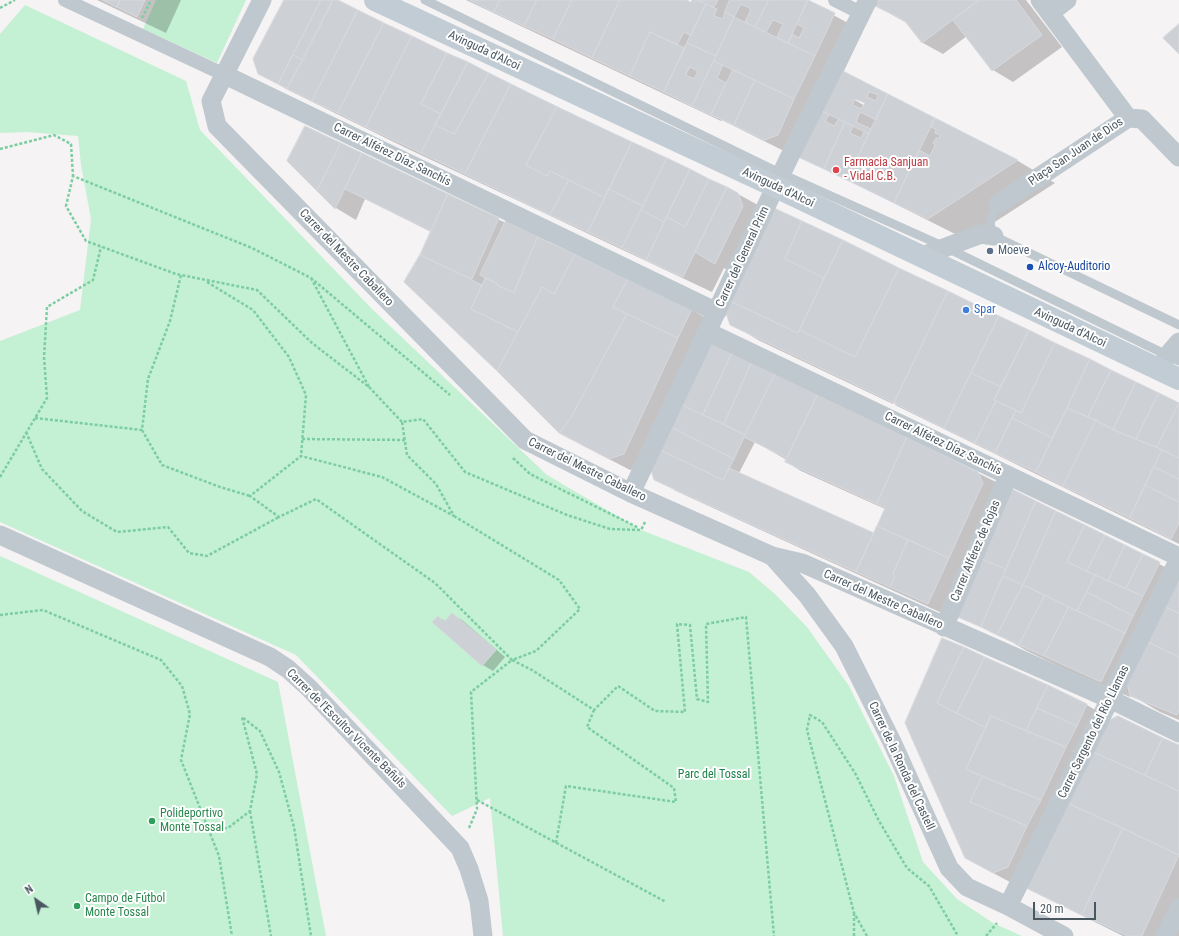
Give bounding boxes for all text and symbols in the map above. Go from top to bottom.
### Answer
street label: Avinguda d'Alcoi [446,28,522,74]
street label: Plaça San Juan de Dios [1026,115,1126,189]
street label: Carrer Alférez Díaz Sanchís [331,120,453,190]
place label: Farmacia Sanjuan - Vidal C.B. [844,156,928,184]
street label: Avinguda d'Alcoi [740,165,816,211]
marker: Farmacia Sanjuan - Vidal C.B. [831,165,841,175]
street label: Carrer del General Prim [713,204,773,310]
street label: Carrer del Mestre Caballero [296,206,396,310]
place label: Moeve [998,244,1029,258]
marker: Moeve [985,246,995,256]
place label: Alcoy-Auditorio [1038,260,1110,274]
marker: Alcoy-Auditorio [1025,262,1035,272]
place label: Spar [974,303,996,317]
marker: Spar [961,305,971,315]
street label: Avinguda d'Alcoi [1032,305,1108,351]
street label: Carrer Alférez Díaz Sanchís [882,409,1004,479]
street label: Carrer del Mestre Caballero [526,435,648,505]
street label: Carrer Alférez de Rojas [948,498,1004,604]
street label: Carrer del Mestre Caballero [821,567,945,633]
street label: Carrer Sargento del Río Llamas [1055,663,1133,801]
street label: Carrer de l'Escultor Vicente Bañuls [283,666,409,792]
street label: Carrer de la Ronda del Castell [865,700,937,832]
park label: Parc del Tossal [678,768,750,782]
place label: Polideportivo Monte Tossal [160,807,224,835]
marker: Polideportivo Monte Tossal [147,816,157,826]
north arrow [16,880,56,920]
text: N [23,882,35,897]
place label: Campo de Fútbol Monte Tossal [85,892,165,920]
scale bar [1035,894,1098,920]
marker: Campo de Fútbol Monte Tossal [72,901,82,911]
text: 20 m [1040,902,1064,916]

